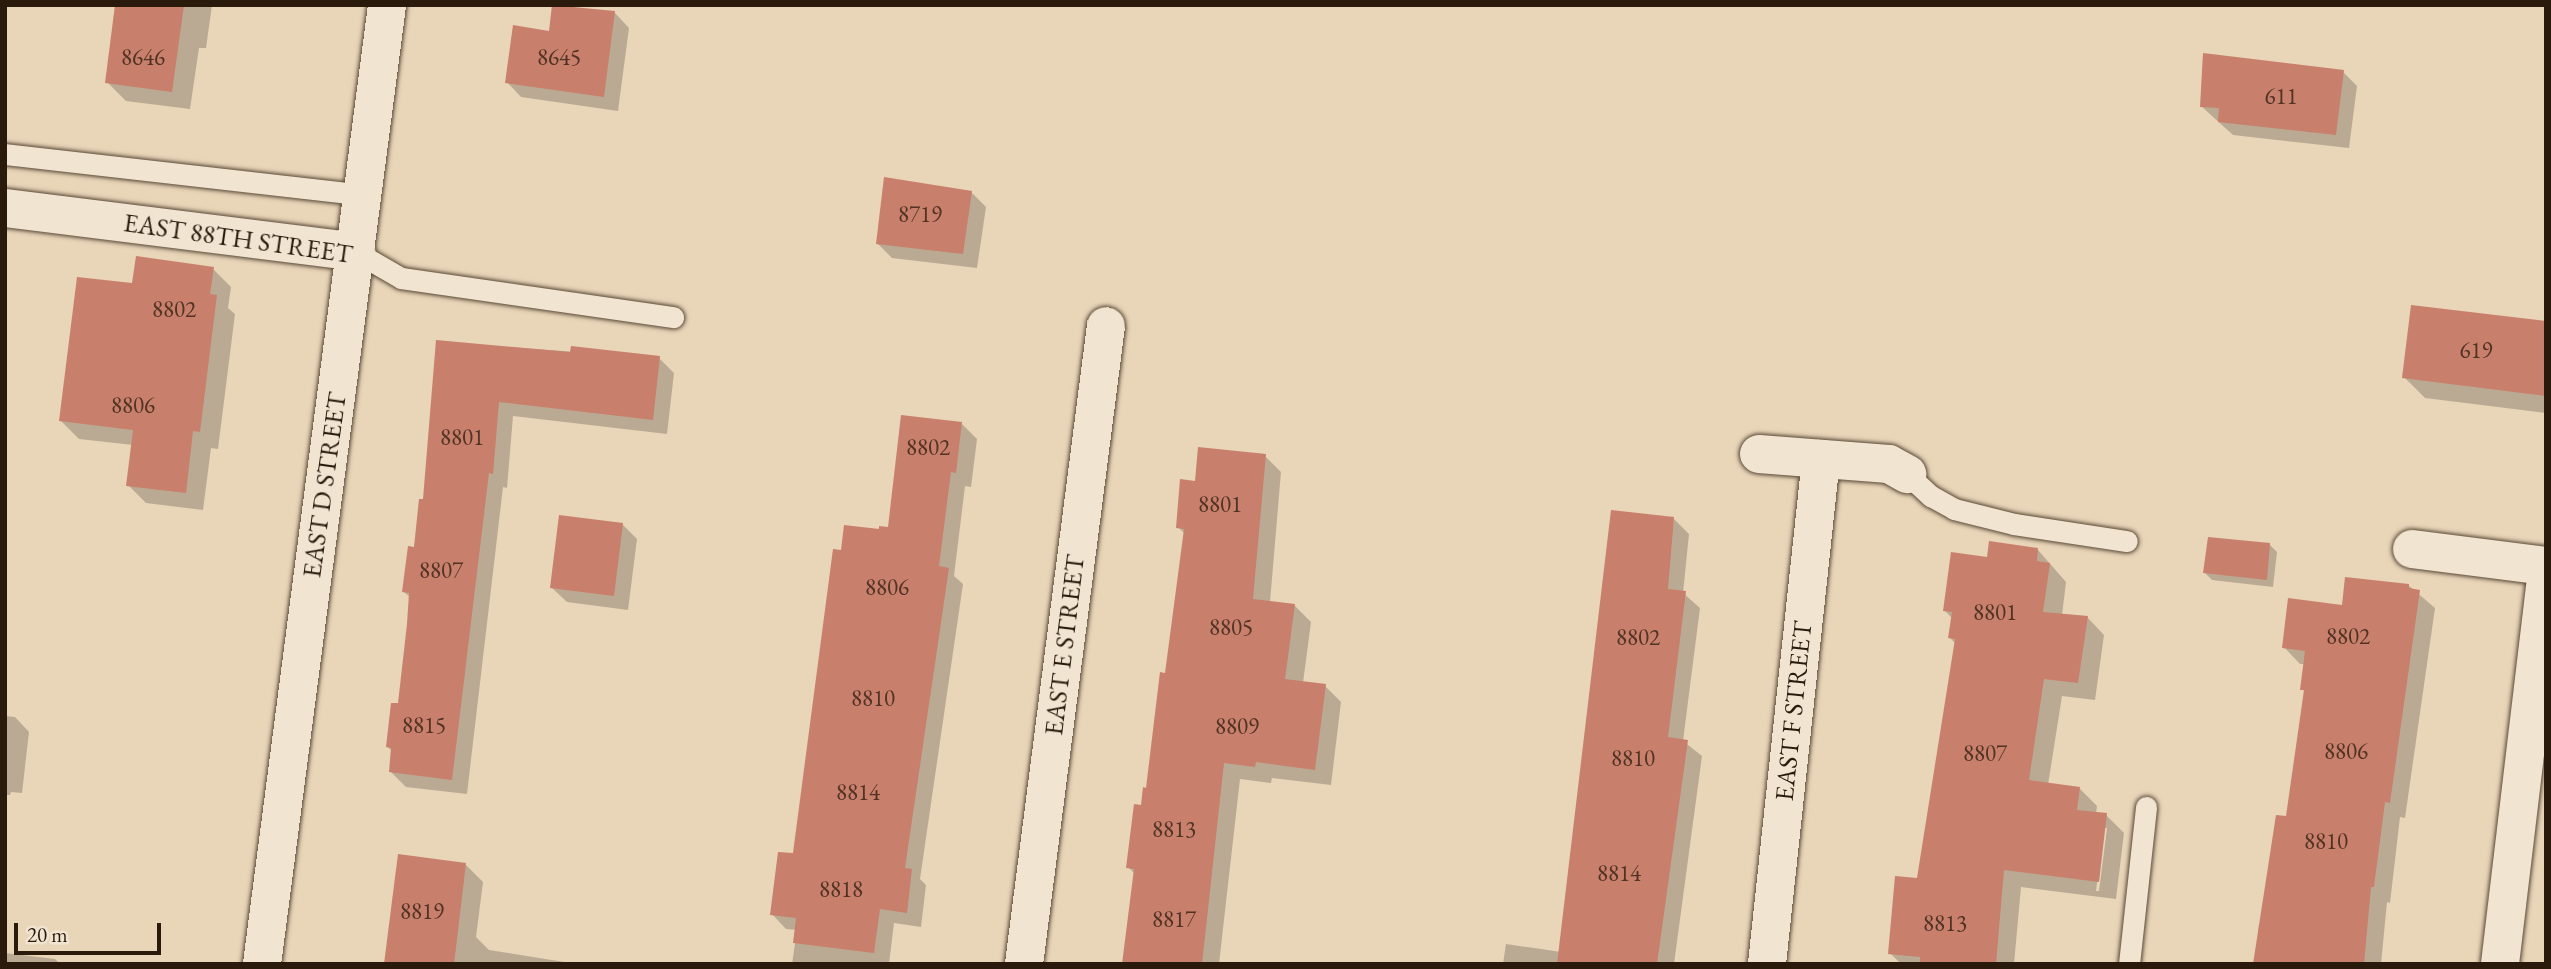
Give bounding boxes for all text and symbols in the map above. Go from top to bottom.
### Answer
house number: 8646 [121,43,165,71]
house number: 8645 [537,43,581,71]
house number: 611 [2264,82,2298,110]
house number: 8719 [898,200,942,228]
street label: EAST 88TH STREET [122,207,354,271]
house number: 8802 [152,295,196,323]
house number: 619 [2459,336,2493,364]
street label: EAST D STREET [297,390,353,580]
house number: 8806 [111,391,155,419]
house number: 8801 [440,423,484,451]
house number: 8802 [906,433,950,461]
house number: 8801 [1198,490,1242,518]
street label: EAST E STREET [1038,553,1092,737]
house number: 8807 [419,556,463,584]
house number: 8806 [865,573,909,601]
house number: 8801 [1973,598,2017,626]
house number: 8805 [1209,613,1253,641]
street label: EAST F STREET [1769,620,1819,802]
house number: 8802 [2326,622,2370,650]
house number: 8802 [1616,623,1660,651]
house number: 8810 [851,684,895,712]
house number: 8815 [402,711,446,739]
house number: 8809 [1215,712,1259,740]
house number: 8806 [2324,737,2368,765]
house number: 8807 [1963,739,2007,767]
house number: 8810 [1611,744,1655,772]
house number: 8814 [836,778,880,806]
house number: 8813 [1152,815,1196,843]
house number: 8810 [2304,827,2348,855]
house number: 8814 [1597,859,1641,887]
house number: 8818 [819,875,863,903]
house number: 8819 [400,897,444,925]
house number: 8817 [1152,905,1196,933]
scale bar [18,909,164,953]
house number: 8813 [1923,909,1967,937]
text: 20 m [27,921,68,948]

